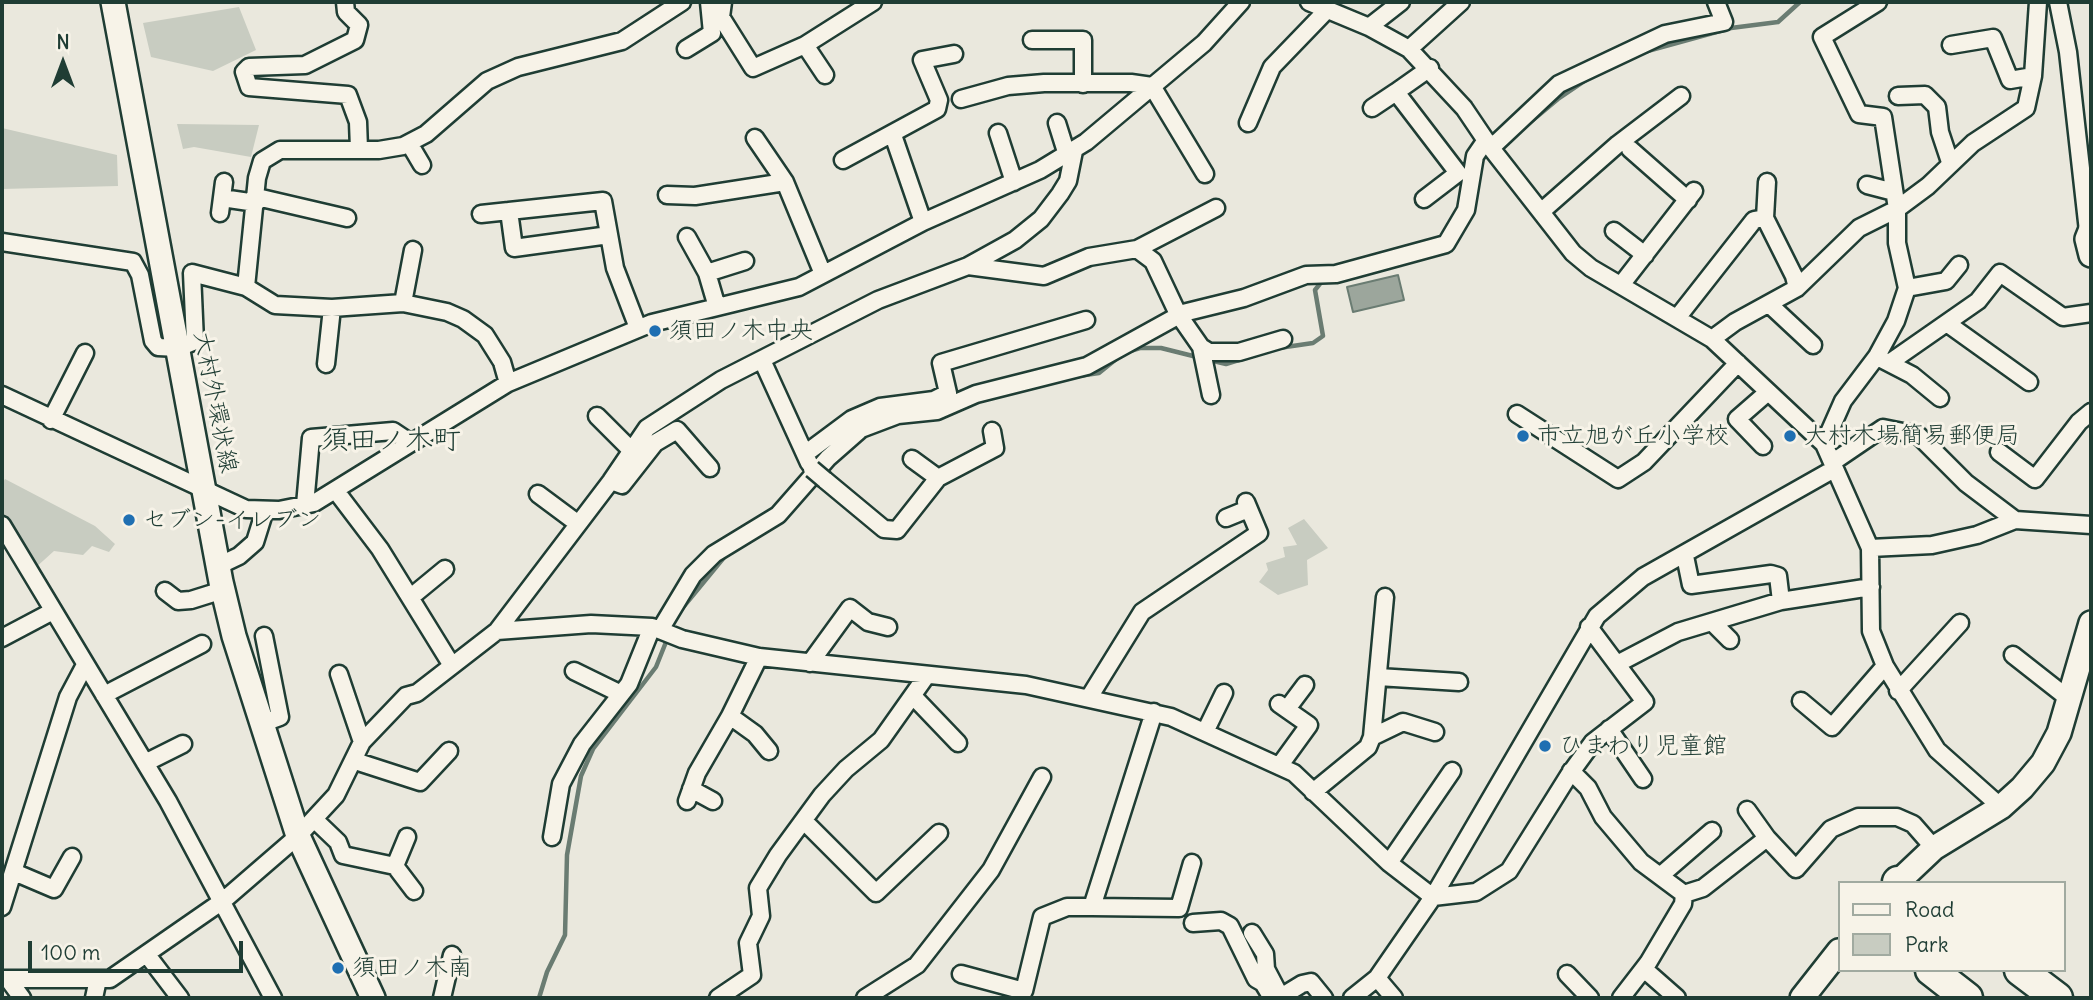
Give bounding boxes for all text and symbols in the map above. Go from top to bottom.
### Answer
north arrow [28,28,98,98]
text: N [56,30,70,54]
place label: 須田ノ木中央 [669,317,813,345]
marker: 須田ノ木中央 [647,323,663,339]
street label: 大村外環状線 [187,329,243,475]
place label: 市立旭が丘小学校 [1537,422,1729,450]
place label: 大村木場簡易郵便局 [1804,422,2020,450]
district label: 須田ノ木町 [321,424,461,458]
marker: 市立旭が丘小学校 [1515,428,1531,444]
marker: 大村木場簡易郵便局 [1782,428,1798,444]
place label: セブン-イレブン [143,506,321,534]
marker: セブン-イレブン [121,512,137,528]
place label: ひまわり児童館 [1559,732,1727,760]
marker: ひまわり児童館 [1537,738,1553,754]
legend [1838,881,2065,972]
text: Road [1905,896,1954,923]
scale bar [32,926,247,970]
text: Park [1905,931,1948,958]
text: 100 m [41,939,100,966]
place label: 須田ノ木南 [352,954,472,982]
marker: 須田ノ木南 [330,960,346,976]

